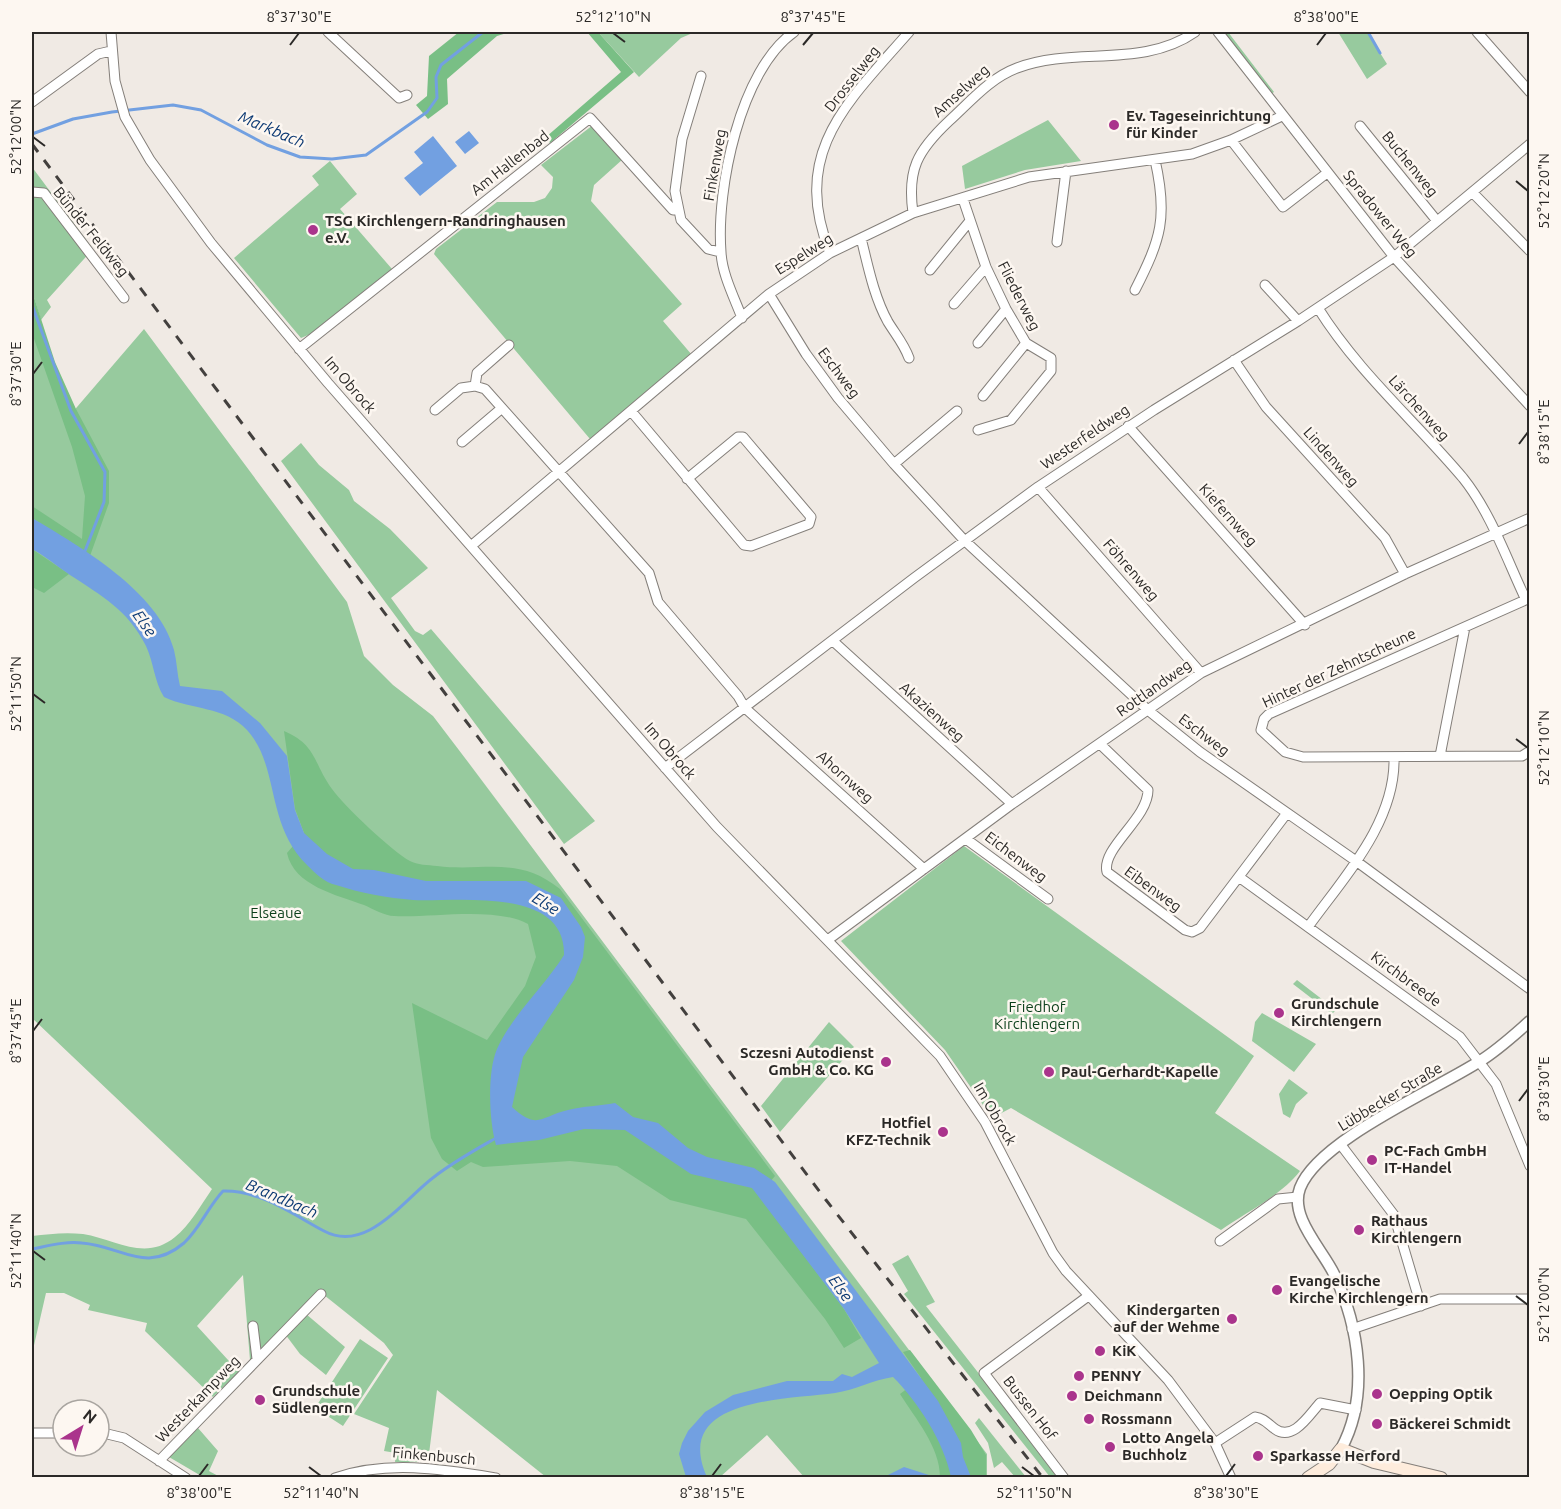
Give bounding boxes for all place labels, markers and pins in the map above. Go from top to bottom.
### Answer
place label: Ev. Tageseinrichtung für Kinder [1126,107,1271,141]
marker: Ev. Tageseinrichtung für Kinder [1107,118,1121,132]
place label: TSG Kirchlengern-Randringhausen e.V. [325,212,566,246]
marker: TSG Kirchlengern-Randringhausen e.V. [306,223,320,237]
place label: Grundschule Kirchlengern [1291,995,1382,1029]
marker: Grundschule Kirchlengern [1272,1006,1286,1020]
place label: Sczesni Autodienst GmbH & Co. KG [740,1044,875,1078]
marker: Sczesni Autodienst GmbH & Co. KG [879,1055,893,1069]
place label: Paul-Gerhardt-Kapelle [1061,1063,1219,1080]
marker: Paul-Gerhardt-Kapelle [1042,1065,1056,1079]
place label: Hotfiel KFZ-Technik [846,1114,932,1148]
marker: Hotfiel KFZ-Technik [936,1125,950,1139]
place label: PC-Fach GmbH IT-Handel [1384,1142,1487,1176]
marker: PC-Fach GmbH IT-Handel [1365,1153,1379,1167]
place label: Rathaus Kirchlengern [1371,1212,1462,1246]
marker: Rathaus Kirchlengern [1352,1223,1366,1237]
place label: Evangelische Kirche Kirchlengern [1289,1272,1429,1306]
marker: Evangelische Kirche Kirchlengern [1270,1283,1284,1297]
place label: Kindergarten auf der Wehme [1113,1301,1220,1335]
marker: Kindergarten auf der Wehme [1225,1312,1239,1326]
place label: KiK [1112,1342,1136,1359]
marker: KiK [1093,1344,1107,1358]
place label: PENNY [1091,1367,1142,1384]
marker: PENNY [1072,1369,1086,1383]
place label: Grundschule Südlengern [272,1382,360,1416]
place label: Oepping Optik [1389,1385,1493,1402]
place label: Deichmann [1084,1387,1163,1404]
marker: Oepping Optik [1370,1387,1384,1401]
marker: Deichmann [1065,1389,1079,1403]
marker: Grundschule Südlengern [253,1393,267,1407]
place label: Rossmann [1101,1410,1172,1427]
marker: Rossmann [1082,1412,1096,1426]
place label: Bäckerei Schmidt [1389,1415,1511,1432]
marker: Bäckerei Schmidt [1370,1417,1384,1431]
place label: Lotto Angela Buchholz [1122,1429,1214,1463]
marker: Lotto Angela Buchholz [1103,1440,1117,1454]
place label: Sparkasse Herford [1270,1447,1400,1464]
marker: Sparkasse Herford [1251,1449,1265,1463]

